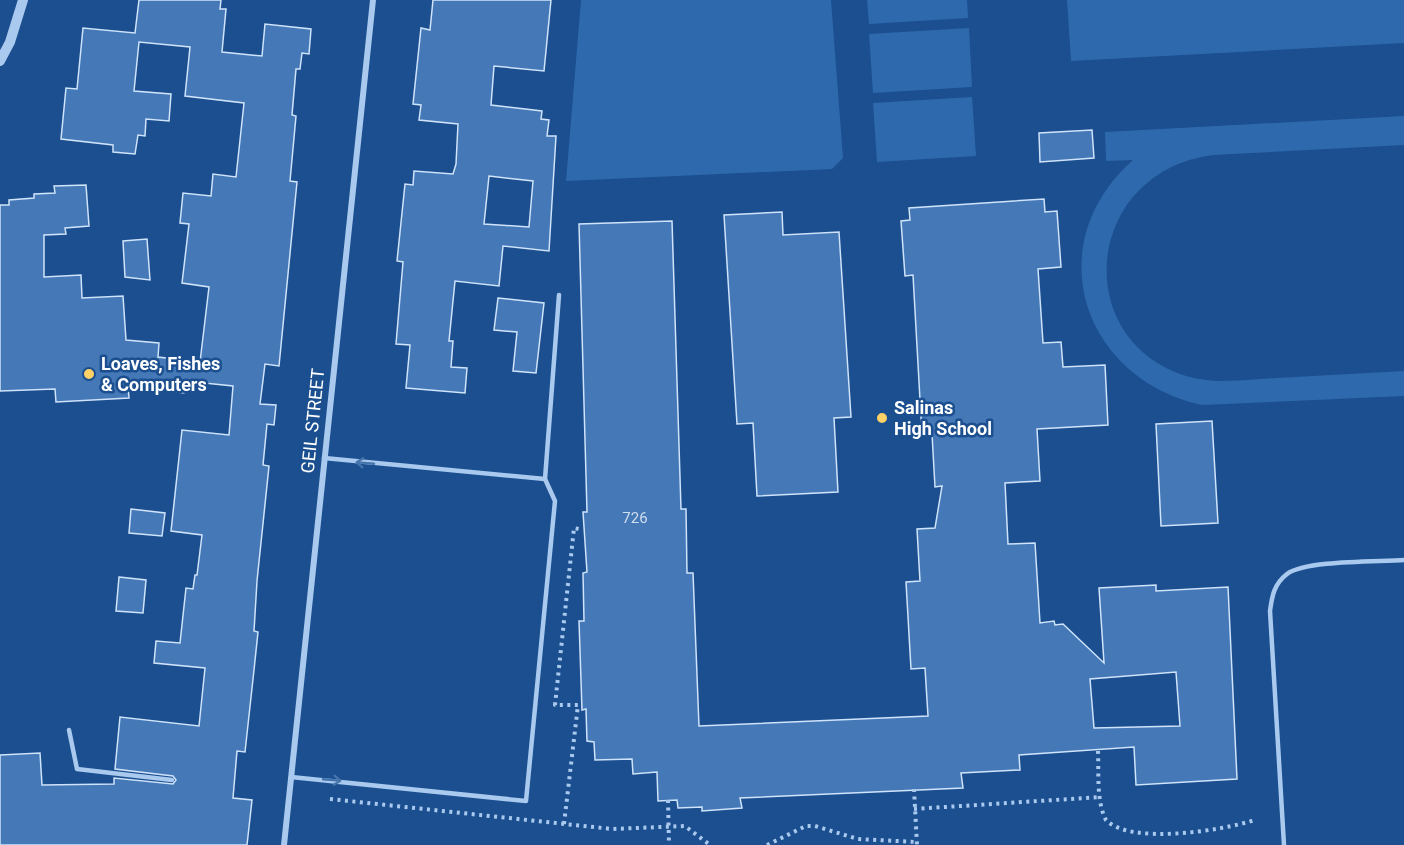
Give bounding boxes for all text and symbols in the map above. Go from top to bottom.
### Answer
place label: Loaves, Fishes & Computers [101,353,220,395]
marker: Loaves, Fishes & Computers [82,367,96,381]
street label: GEIL STREET [297,367,328,474]
place label: Salinas High School [894,397,992,439]
marker: Salinas High School [875,411,889,425]
one-way arrow [356,457,376,468]
house number: 726 [622,509,648,527]
one-way arrow [322,775,342,786]

